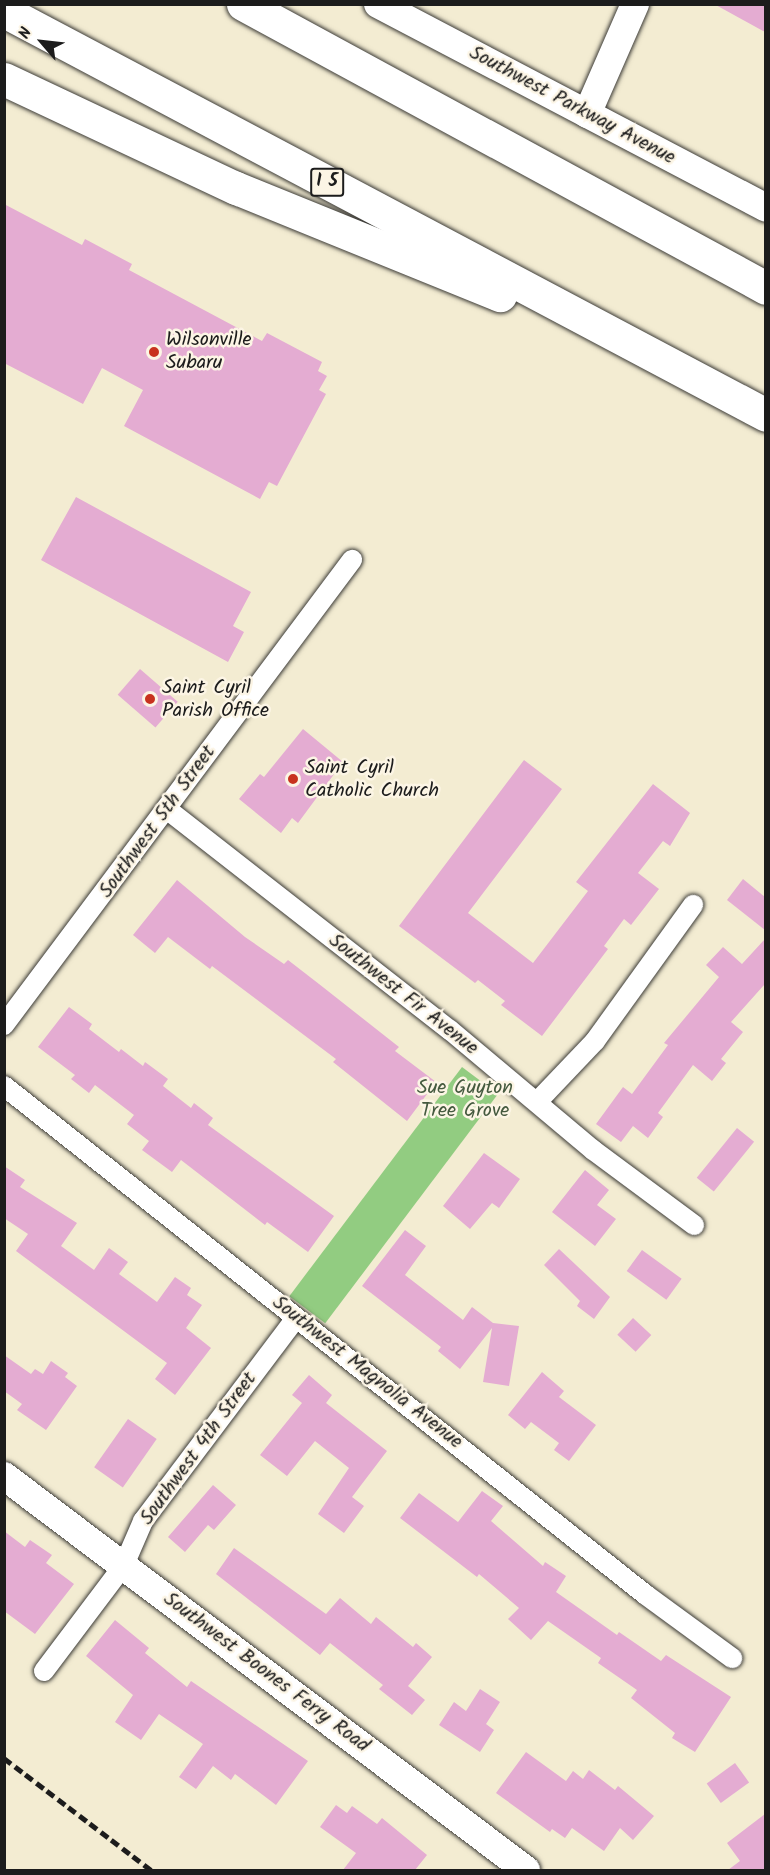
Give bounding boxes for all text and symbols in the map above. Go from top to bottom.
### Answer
north arrow [12,12,72,72]
text: N [12,23,39,44]
street label: Southwest Parkway Avenue [465,41,679,171]
road number: I 5 [309,167,345,197]
place label: Wilsonville Subaru [166,328,252,375]
marker: Wilsonville Subaru [147,345,161,359]
place label: Saint Cyril Parish Office [162,676,269,723]
marker: Saint Cyril Parish Office [143,692,157,706]
street label: Southwest 5th Street [95,741,221,903]
place label: Saint Cyril Catholic Church [305,756,439,803]
marker: Saint Cyril Catholic Church [286,772,300,786]
street label: Southwest Fir Avenue [323,929,483,1061]
park label: Sue Guyton Tree Grove [417,1076,513,1123]
street label: Southwest Magnolia Avenue [267,1291,467,1455]
street label: Southwest 4th Street [136,1368,262,1530]
street label: Southwest Boones Ferry Road [158,1588,374,1758]

